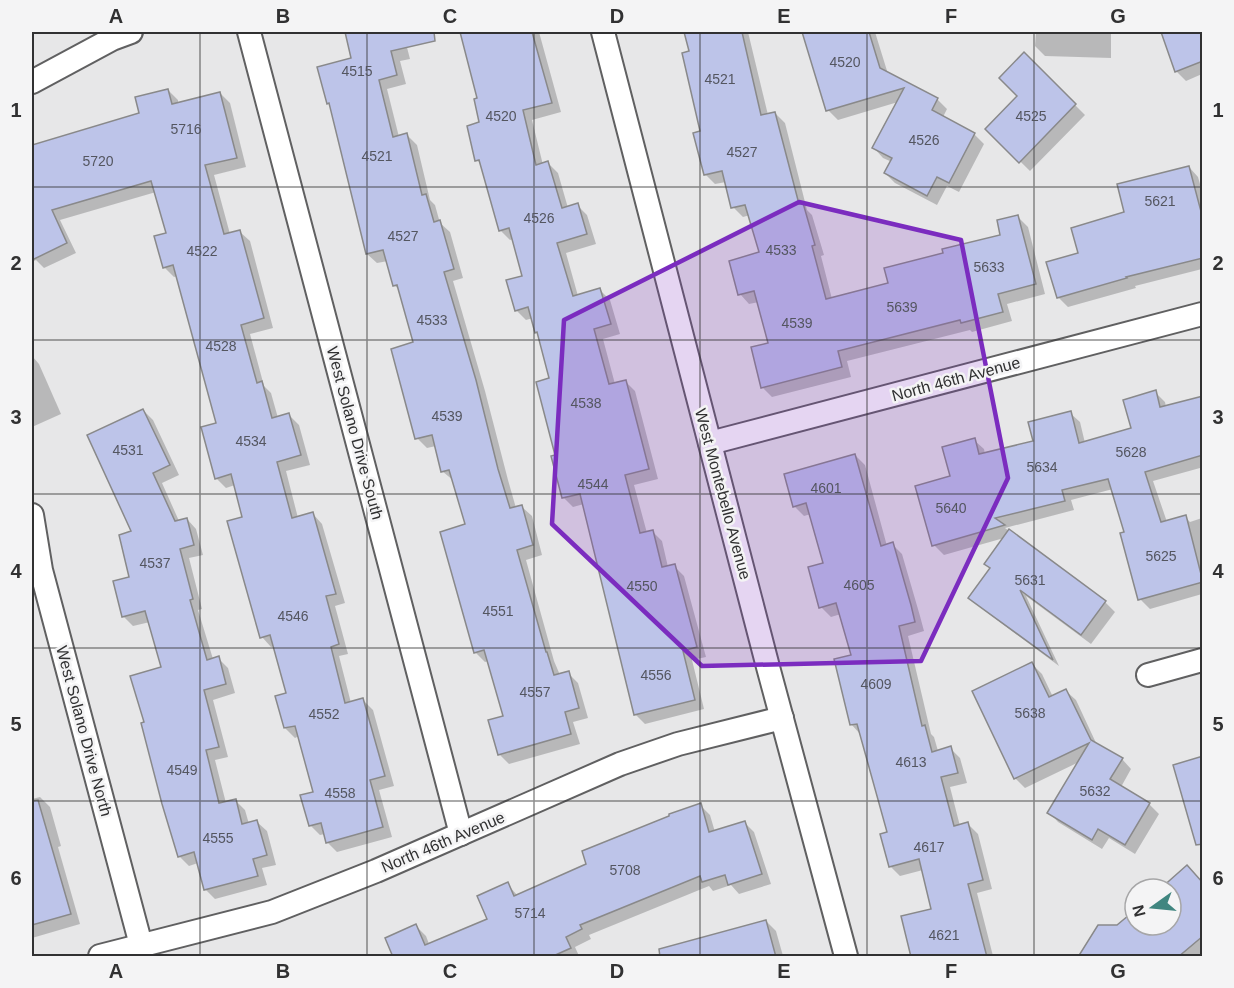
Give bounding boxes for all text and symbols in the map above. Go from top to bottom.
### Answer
text: A [109,5,123,27]
text: B [276,5,290,27]
text: C [443,5,457,27]
text: D [610,5,624,27]
text: E [777,5,791,27]
text: F [945,5,957,27]
text: G [1110,5,1126,27]
house number: 4520 [829,54,861,70]
house number: 4515 [341,63,373,79]
house number: 4521 [704,71,736,87]
text: 1 [10,99,22,121]
text: 1 [1212,99,1224,121]
house number: 4520 [485,108,517,124]
house number: 4525 [1015,108,1047,124]
house number: 5716 [170,121,202,137]
house number: 4526 [908,132,940,148]
house number: 4527 [726,144,758,160]
house number: 4521 [361,148,393,164]
house number: 5720 [82,153,114,169]
house number: 5621 [1144,193,1176,209]
house number: 4526 [523,210,555,226]
house number: 4527 [387,228,419,244]
house number: 4533 [765,242,797,258]
house number: 4522 [186,243,218,259]
text: 2 [10,252,22,274]
text: 2 [1212,252,1224,274]
house number: 5633 [973,259,1005,275]
house number: 5639 [886,299,918,315]
house number: 4533 [416,312,448,328]
house number: 4539 [781,315,813,331]
house number: 4528 [205,338,237,354]
street label: West Solano Drive South [324,345,386,521]
street label: North 46th Avenue [890,354,1022,404]
house number: 4538 [570,395,602,411]
text: 3 [10,406,22,428]
text: 3 [1212,406,1224,428]
street label: West Montebello Avenue [692,407,754,581]
house number: 4539 [431,408,463,424]
house number: 4534 [235,433,267,449]
house number: 4531 [112,442,144,458]
house number: 5628 [1115,444,1147,460]
house number: 5634 [1026,459,1058,475]
house number: 4544 [577,476,609,492]
house number: 4601 [810,480,842,496]
house number: 5640 [935,500,967,516]
house number: 5625 [1145,548,1177,564]
house number: 4537 [139,555,171,571]
text: 4 [10,560,22,582]
text: 4 [1212,560,1224,582]
house number: 5631 [1014,572,1046,588]
house number: 4605 [843,577,875,593]
house number: 4550 [626,578,658,594]
house number: 4551 [482,603,514,619]
house number: 4546 [277,608,309,624]
street label: West Solano Drive North [53,644,115,818]
house number: 4556 [640,667,672,683]
house number: 4609 [860,676,892,692]
house number: 4557 [519,684,551,700]
house number: 5638 [1014,705,1046,721]
house number: 4552 [308,706,340,722]
text: 5 [10,713,22,735]
text: 5 [1212,713,1224,735]
house number: 4613 [895,754,927,770]
house number: 4549 [166,762,198,778]
house number: 5632 [1079,783,1111,799]
house number: 4558 [324,785,356,801]
street label: North 46th Avenue [379,808,507,876]
house number: 4555 [202,830,234,846]
house number: 4617 [913,839,945,855]
house number: 5708 [609,862,641,878]
text: 6 [10,867,22,889]
text: 6 [1212,867,1224,889]
north arrow [1123,877,1183,937]
text: N [1129,903,1149,919]
house number: 5714 [514,905,546,921]
house number: 4621 [928,927,960,943]
text: A [109,960,123,982]
text: B [276,960,290,982]
text: C [443,960,457,982]
text: D [610,960,624,982]
text: E [777,960,791,982]
text: F [945,960,957,982]
text: G [1110,960,1126,982]

